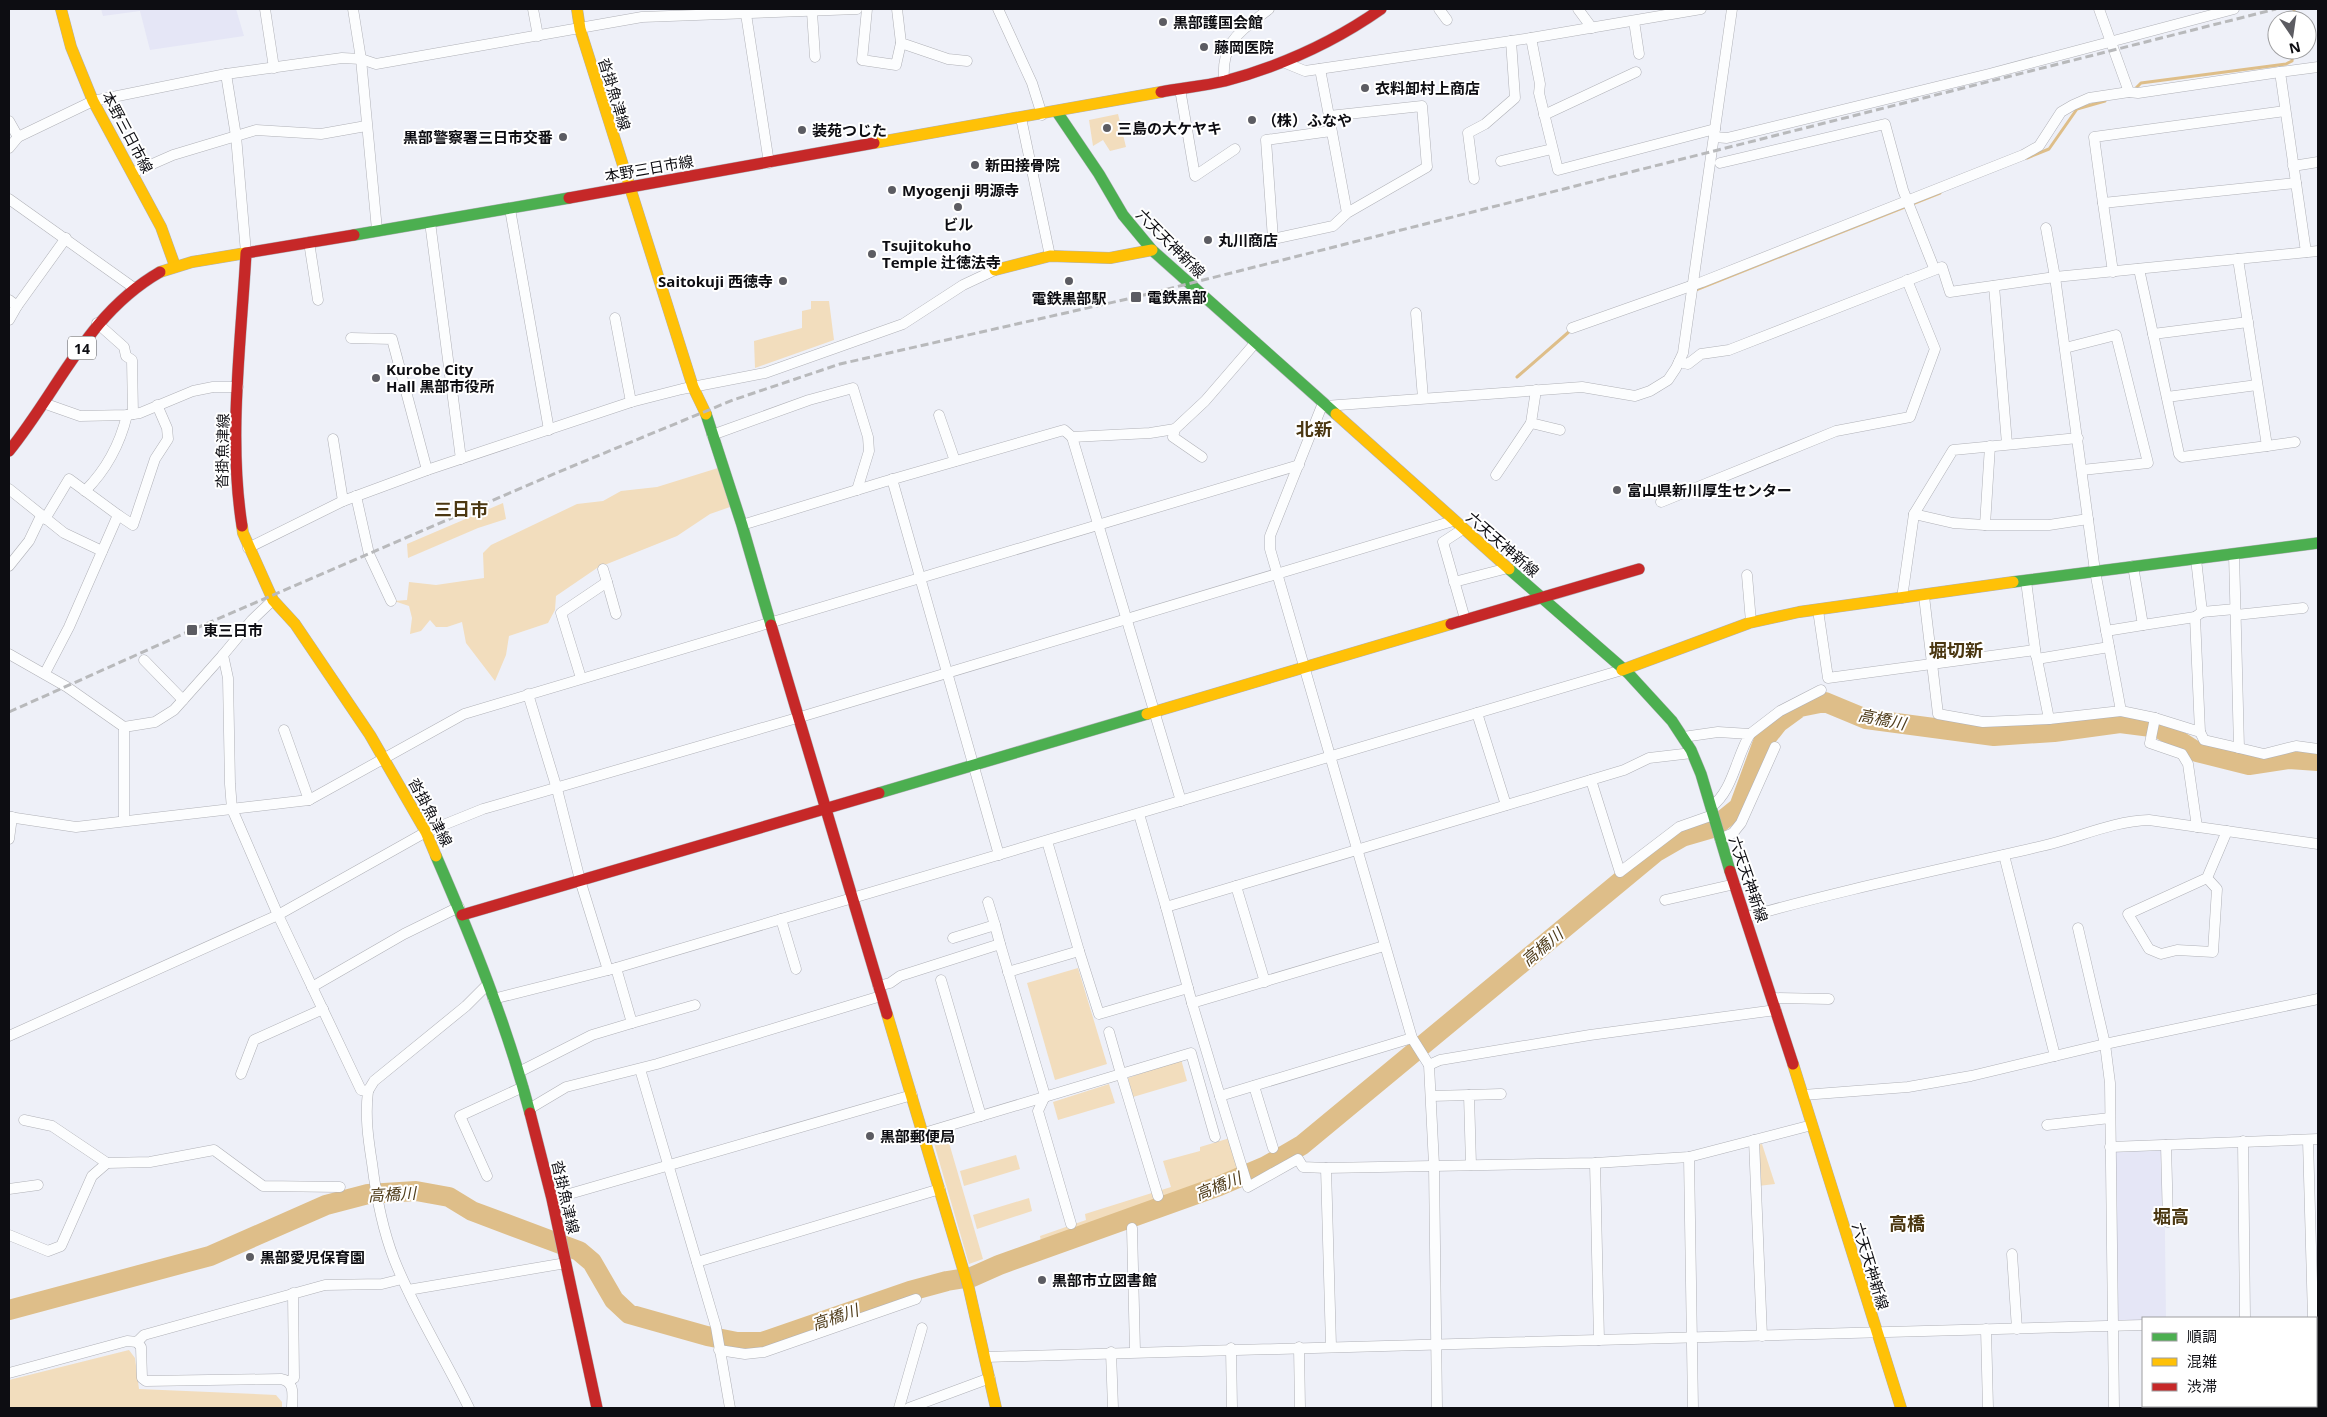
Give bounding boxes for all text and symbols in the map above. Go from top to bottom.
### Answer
north arrow [2267,10,2317,60]
place label: 黒部護国会館 [1173,12,1263,32]
marker: 黒部護国会館 [1157,16,1169,28]
place label: 藤岡医院 [1214,37,1274,57]
text: N [2287,38,2303,59]
marker: 藤岡医院 [1198,41,1210,53]
street label: 沓掛魚津線 [594,55,636,133]
place label: 衣料卸村上商店 [1375,78,1480,98]
marker: 衣料卸村上商店 [1359,82,1371,94]
street label: 本野三日市線 [98,88,158,176]
place label: （株）ふなや [1262,110,1352,130]
marker: （株）ふなや [1246,114,1258,126]
place label: 三島の大ケヤキ [1117,118,1222,138]
place label: 装苑つじた [812,120,887,140]
marker: 三島の大ケヤキ [1101,122,1113,134]
marker: 装苑つじた [796,124,808,136]
place label: 黒部警察署三日市交番 [403,127,553,147]
marker: 黒部警察署三日市交番 [557,131,569,143]
street label: 本野三日市線 [603,150,695,186]
place label: 新田接骨院 [985,155,1060,175]
marker: 新田接骨院 [969,159,981,171]
place label: Myogenji 明源寺 [902,180,1019,200]
marker: Myogenji 明源寺 [886,184,898,196]
marker: ビル [952,201,964,213]
street label: 六天天神新線 [1132,204,1210,282]
place label: ビル [943,214,973,234]
place label: 丸川商店 [1218,230,1278,250]
marker: 丸川商店 [1202,234,1214,246]
place label: Tsujitokuho Temple 辻徳法寺 [882,235,1001,272]
marker: Tsujitokuho Temple 辻徳法寺 [866,248,878,260]
place label: Saitokuji 西徳寺 [658,271,773,291]
marker: Saitokuji 西徳寺 [777,275,789,287]
marker: 電鉄黒部駅 [1063,275,1075,287]
place label: 電鉄黒部 [1147,287,1207,307]
place label: 電鉄黒部駅 [1031,288,1107,308]
marker: 電鉄黒部 [1129,290,1143,304]
road number: 14 [68,336,96,359]
place label: Kurobe City Hall 黒部市役所 [386,359,495,396]
marker: Kurobe City Hall 黒部市役所 [370,372,382,384]
street label: 沓掛魚津線 [211,413,233,489]
district label: 北新 [1296,417,1332,441]
place label: 富山県新川厚生センター [1627,480,1792,500]
marker: 富山県新川厚生センター [1611,484,1623,496]
district label: 三日市 [434,497,488,521]
street label: 六天天神新線 [1462,507,1544,581]
place label: 東三日市 [203,620,263,640]
marker: 東三日市 [185,623,199,637]
district label: 堀切新 [1929,638,1983,662]
water label: 高橋川 [1856,704,1910,735]
street label: 沓掛魚津線 [405,774,457,850]
street label: 六天天神新線 [1725,833,1773,925]
water label: 高橋川 [1517,922,1569,971]
place label: 黒部郵便局 [880,1126,955,1146]
marker: 黒部郵便局 [864,1130,876,1142]
street label: 沓掛魚津線 [548,1158,584,1236]
water label: 高橋川 [1192,1166,1246,1205]
water label: 高橋川 [367,1182,419,1206]
district label: 堀高 [2153,1204,2189,1228]
district label: 高橋 [1889,1211,1925,1235]
street label: 六天天神新線 [1848,1220,1894,1312]
place label: 黒部愛児保育園 [260,1247,365,1267]
marker: 黒部愛児保育園 [244,1251,256,1263]
place label: 黒部市立図書館 [1052,1270,1157,1290]
marker: 黒部市立図書館 [1036,1274,1048,1286]
water label: 高橋川 [809,1298,863,1335]
legend [2142,1317,2317,1407]
text: 順調 [2187,1326,2217,1346]
text: 混雑 [2187,1351,2217,1371]
text: 渋滞 [2187,1376,2217,1396]

